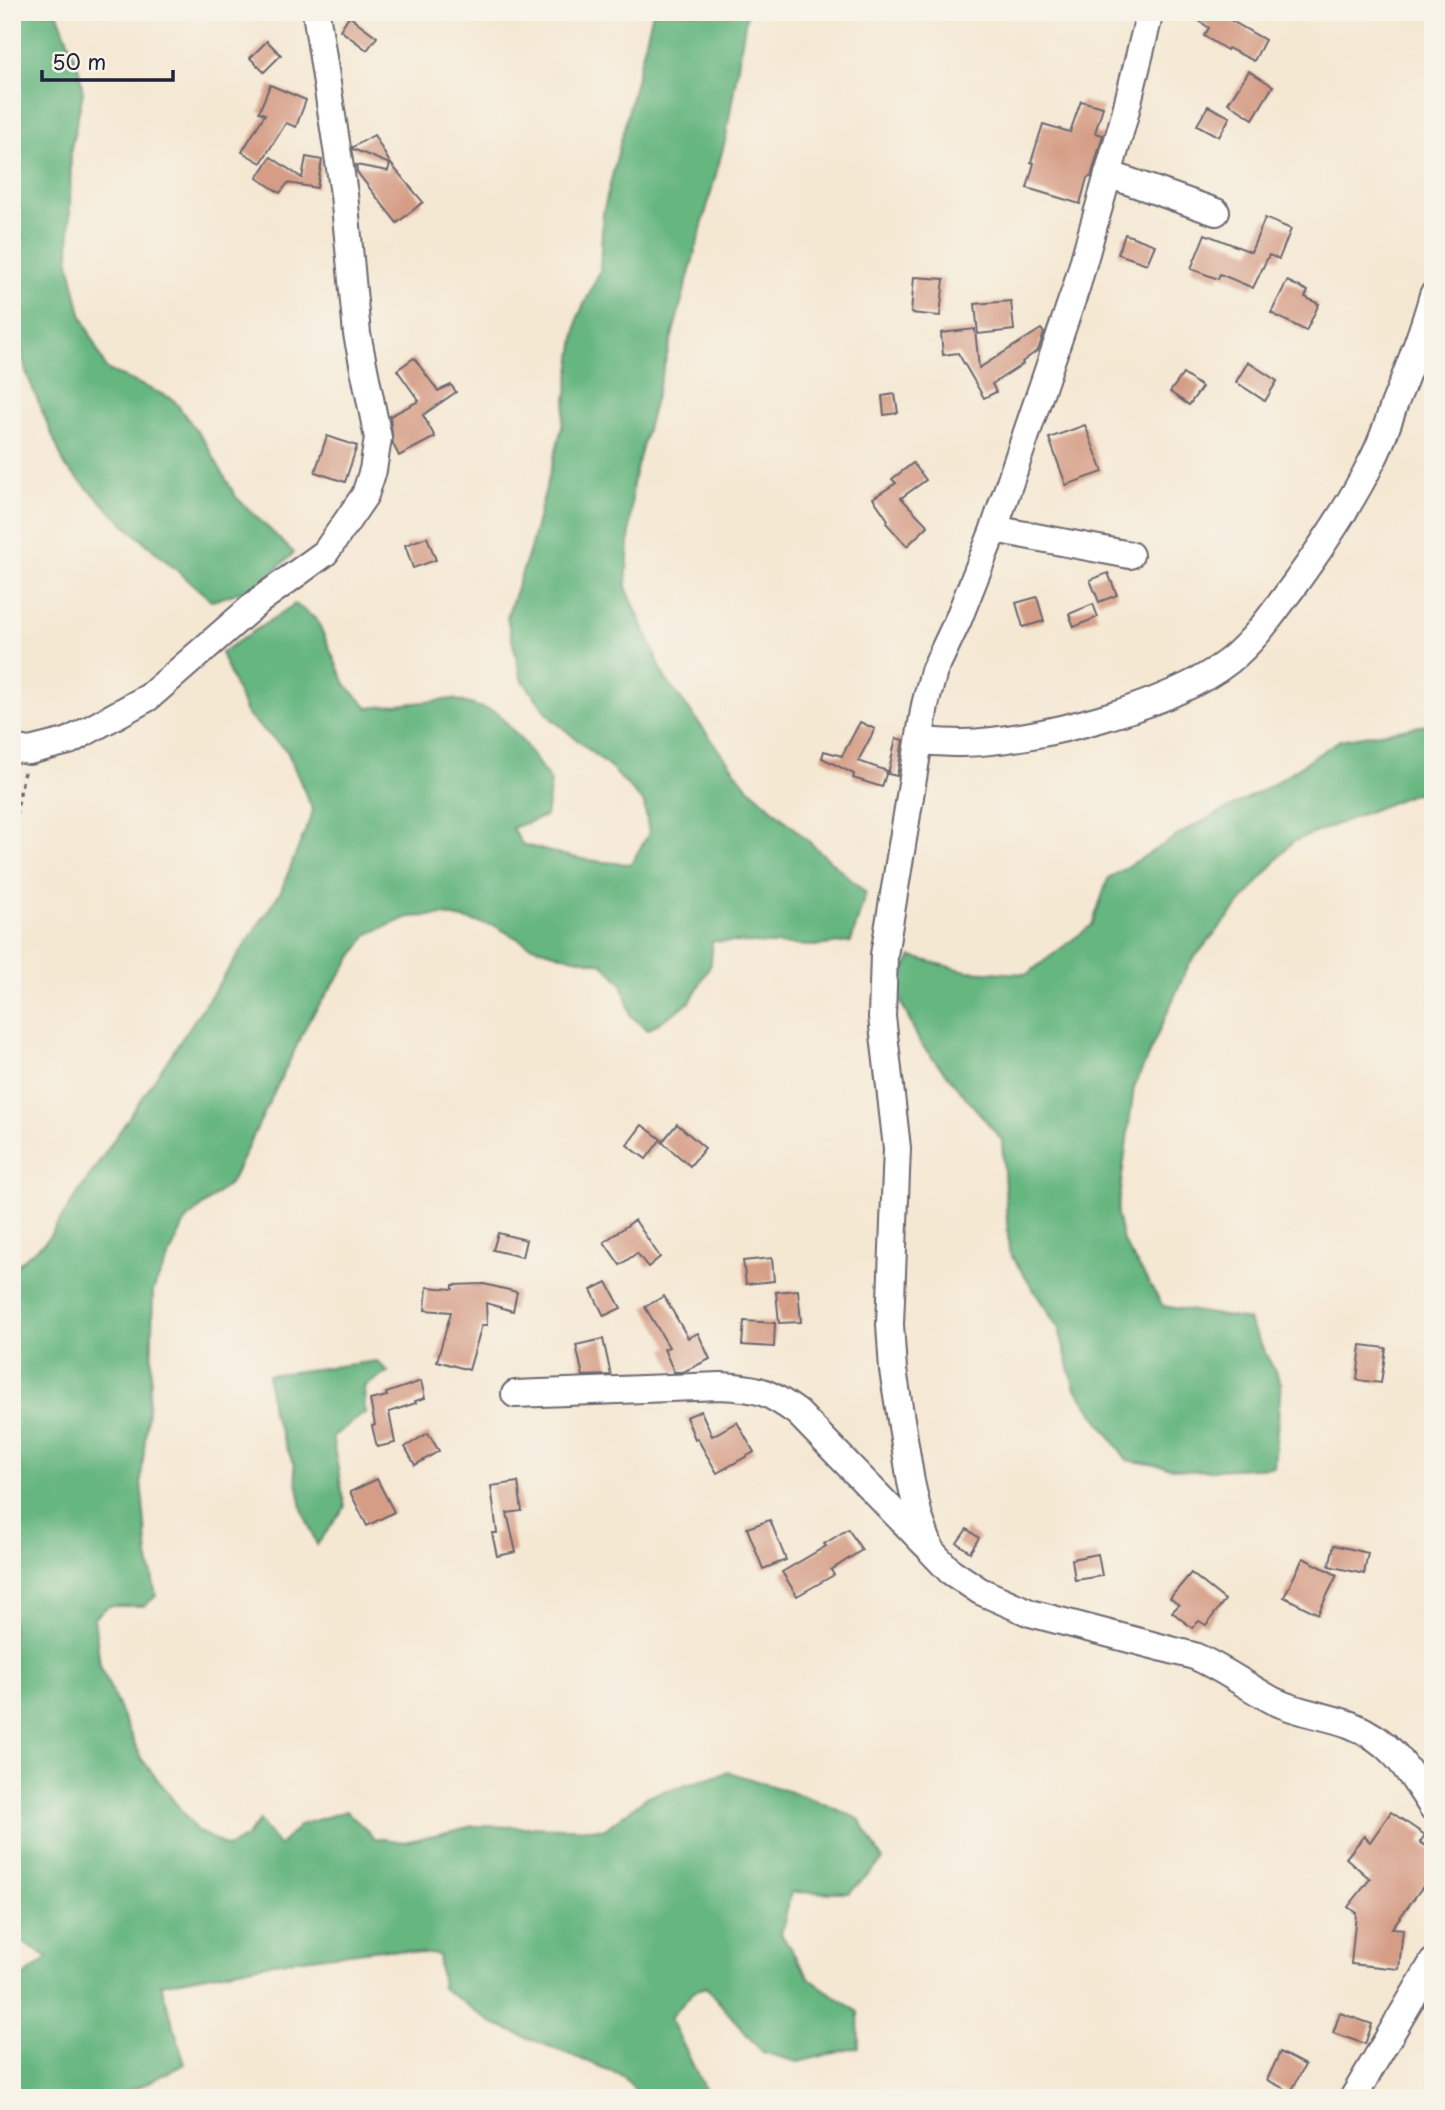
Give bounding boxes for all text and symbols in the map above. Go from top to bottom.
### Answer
scale bar [42,38,173,82]
text: 50 m [52,45,106,77]

